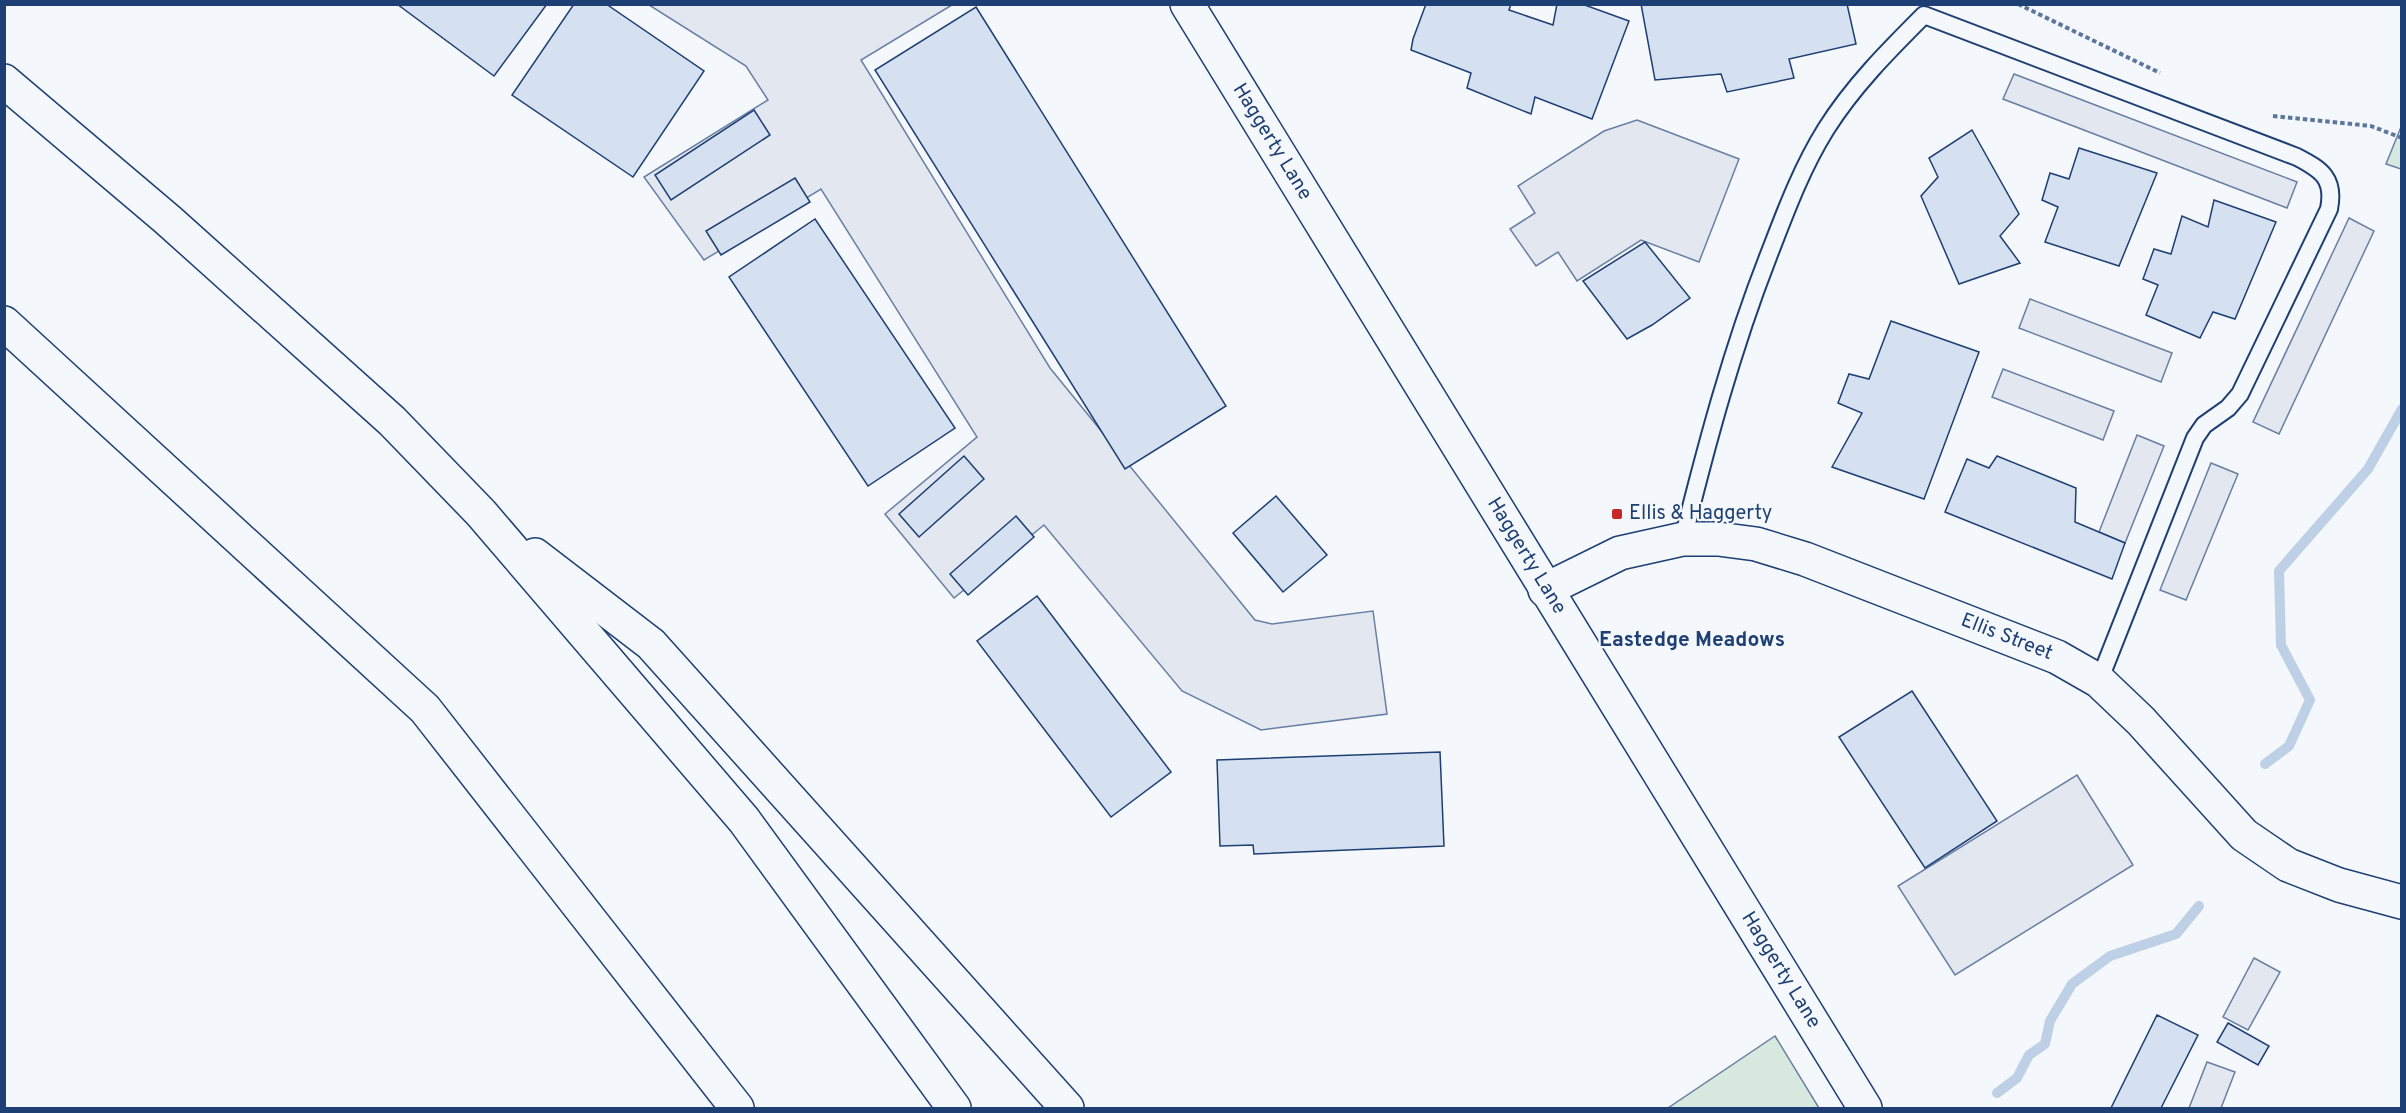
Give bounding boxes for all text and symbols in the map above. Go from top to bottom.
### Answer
street label: Haggerty Lane [1226,79,1318,205]
street label: Haggerty Lane [1480,493,1572,619]
place label: Ellis & Haggerty [1629,501,1772,527]
marker: Ellis & Haggerty [1610,507,1624,521]
street label: Ellis Street [1957,608,2056,667]
district label: Eastedge Meadows [1599,627,1785,654]
street label: Haggerty Lane [1735,907,1826,1034]

